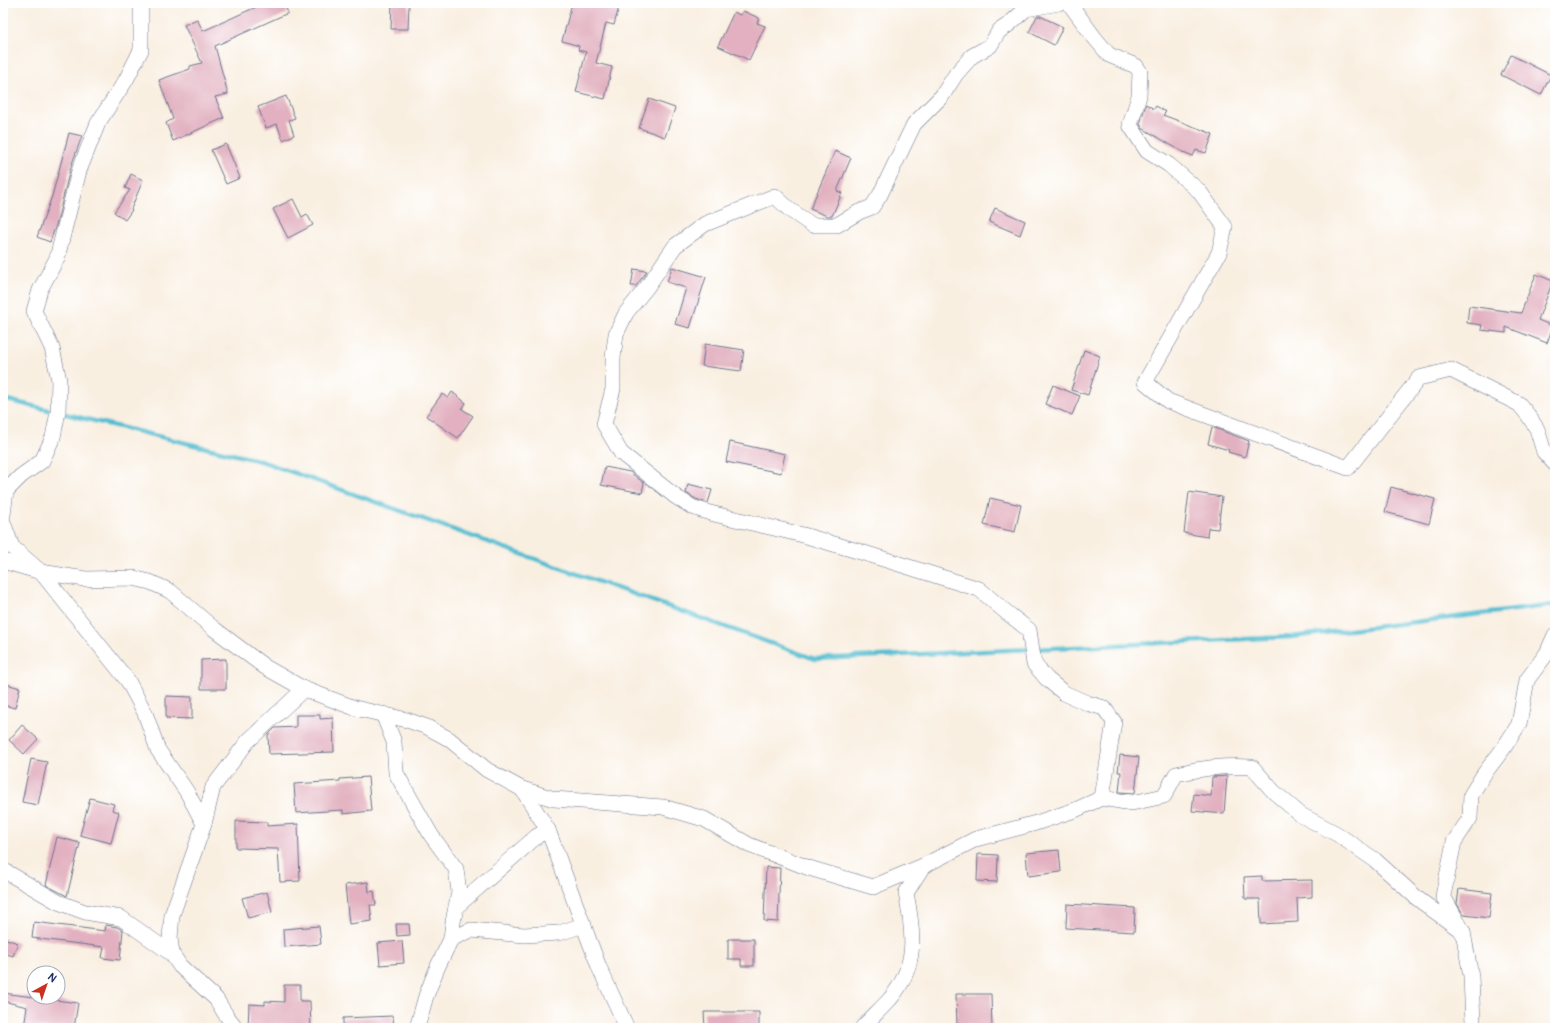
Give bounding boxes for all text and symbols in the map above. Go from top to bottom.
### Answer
north arrow [26,965,66,1005]
text: N [45,970,60,985]

